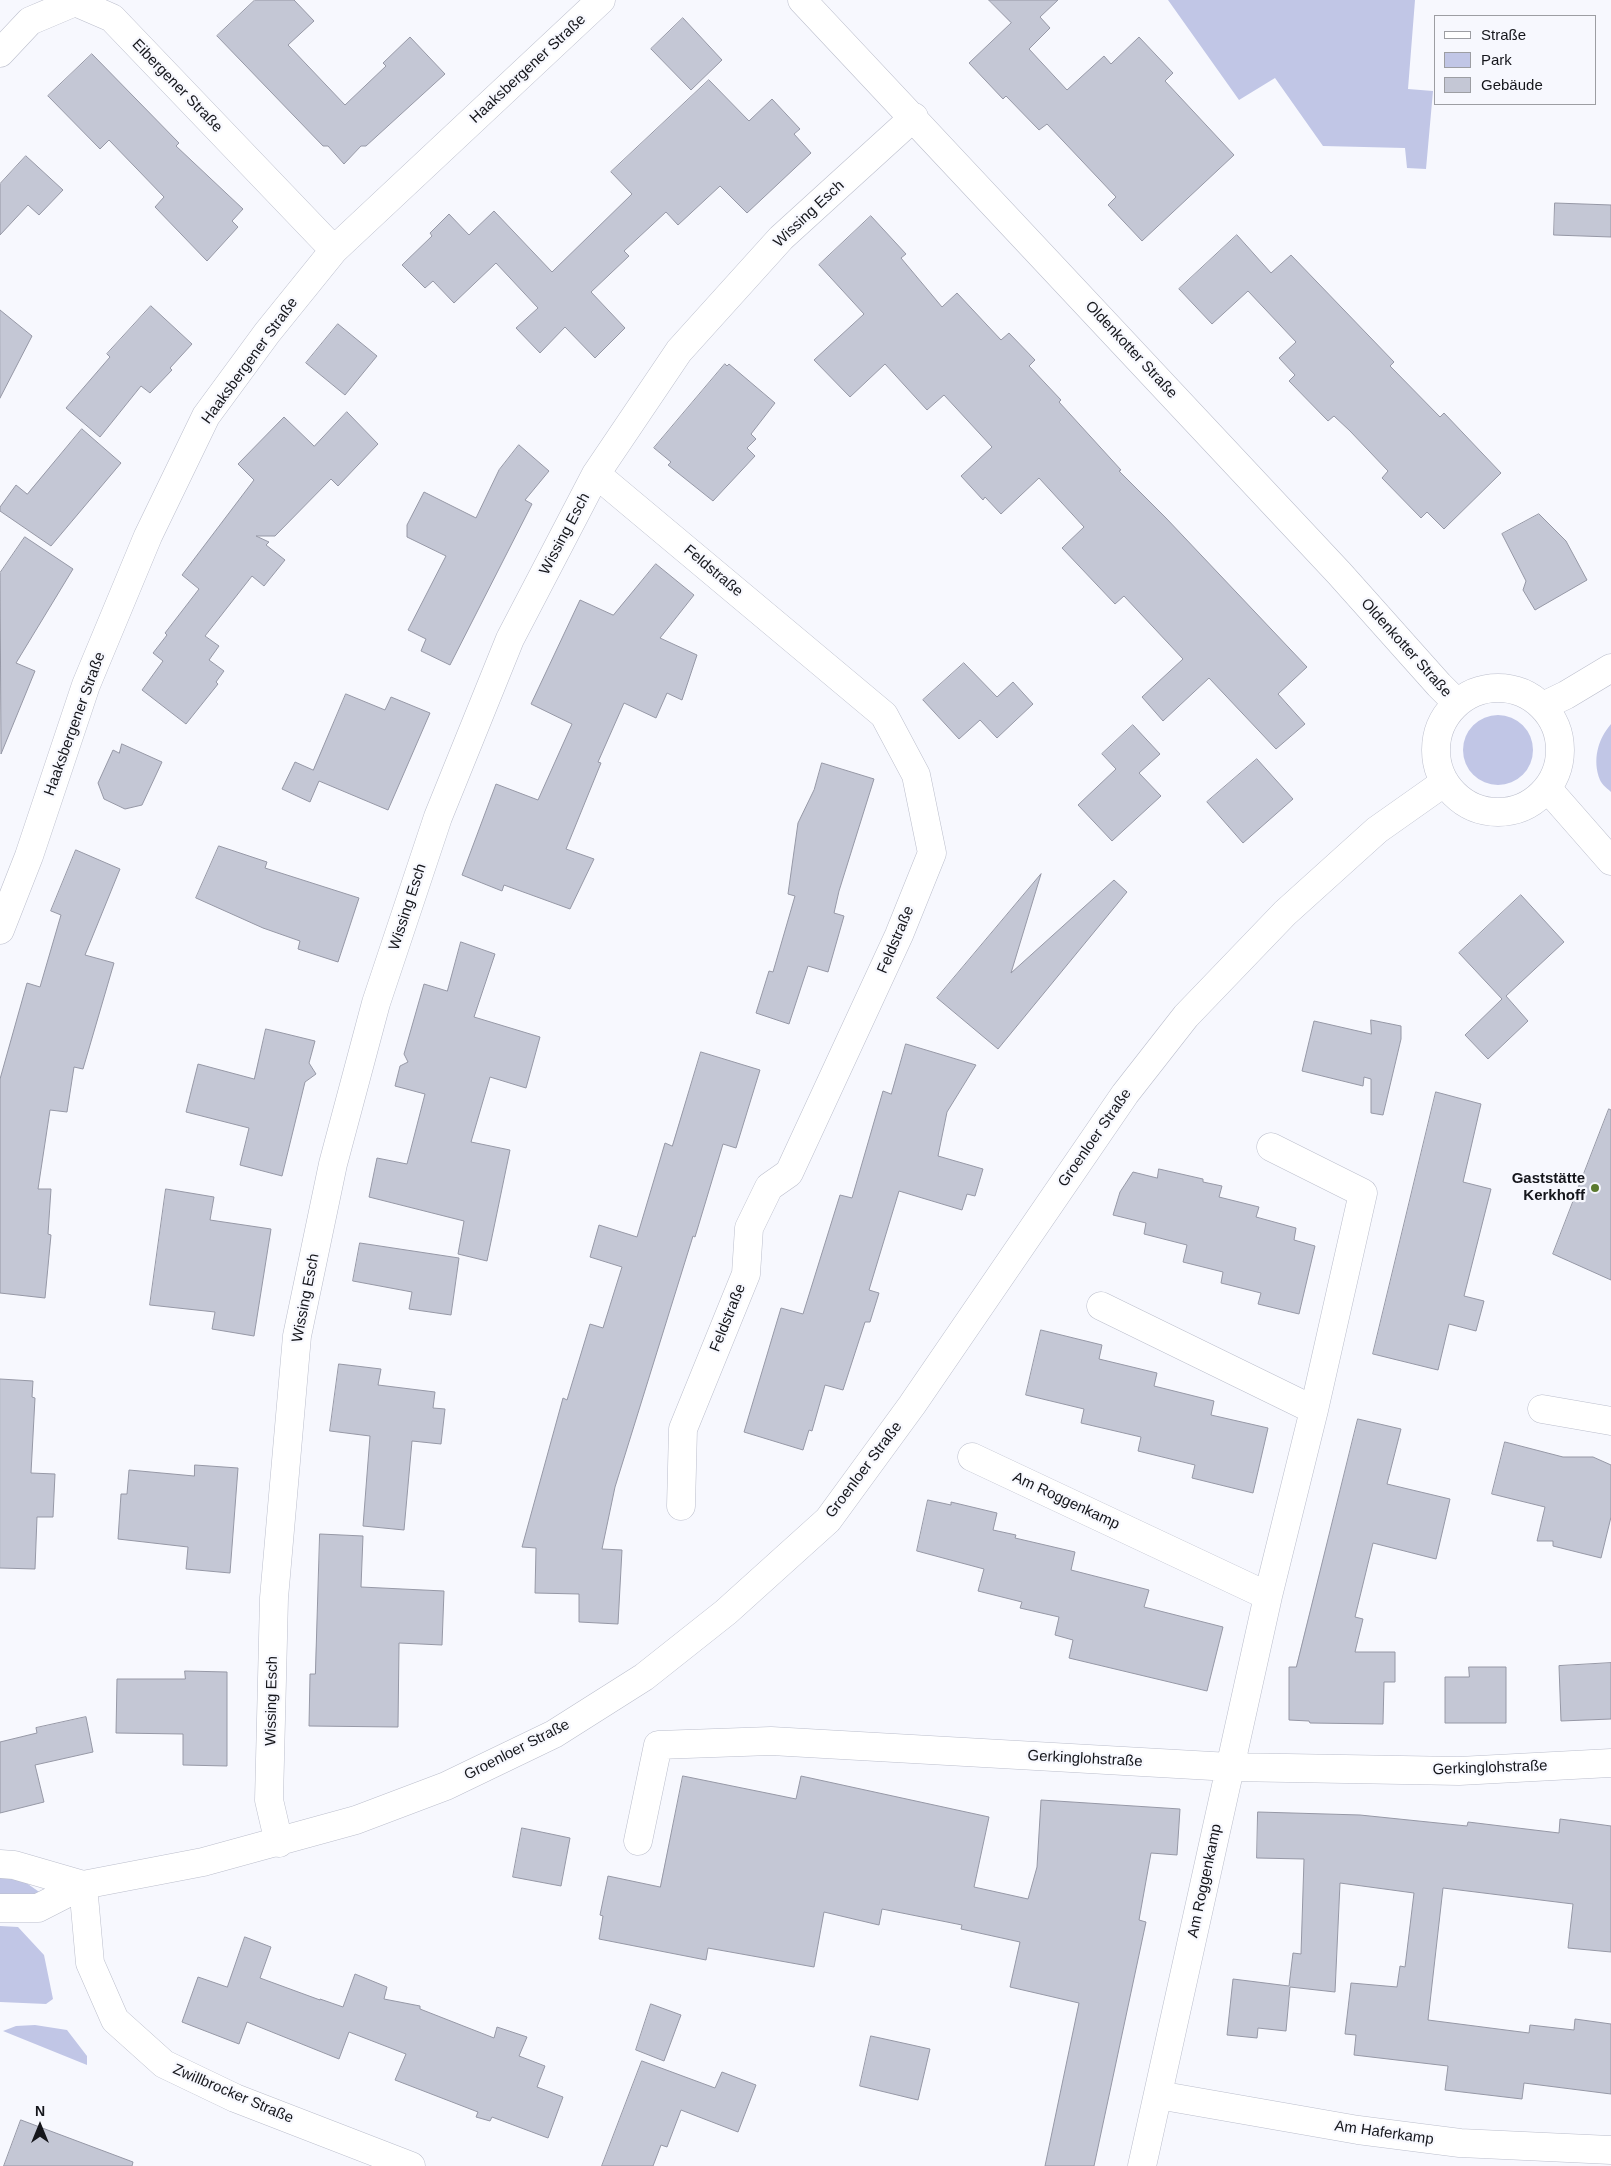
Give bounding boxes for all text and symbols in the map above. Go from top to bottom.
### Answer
street label: Haaksbergener Straße [466,11,590,127]
legend [1434,15,1596,105]
text: Straße [1481,26,1526,43]
street label: Eibergener Straße [128,36,226,136]
text: Park [1481,51,1512,68]
text: Gebäude [1481,76,1543,93]
street label: Wissing Esch [770,177,848,251]
street label: Haaksbergener Straße [198,294,302,428]
street label: Oldenkotter Straße [1081,298,1181,402]
street label: Wissing Esch [536,490,594,578]
street label: Feldstraße [680,541,746,601]
street label: Oldenkotter Straße [1357,595,1455,701]
street label: Haaksbergener Straße [41,650,109,798]
street label: Wissing Esch [386,861,430,953]
street label: Feldstraße [874,903,918,977]
street label: Groenloer Straße [1054,1085,1136,1191]
place label: Gaststätte Kerkhoff [1512,1170,1585,1205]
marker: Gaststätte Kerkhoff [1589,1182,1601,1194]
street label: Wissing Esch [289,1252,323,1344]
street label: Feldstraße [706,1281,750,1355]
street label: Groenloer Straße [822,1418,906,1522]
street label: Am Roggenkamp [1010,1468,1122,1534]
street label: Wissing Esch [262,1656,282,1746]
street label: Groenloer Straße [461,1716,573,1784]
street label: Gerkinglohstraße [1027,1747,1143,1771]
street label: Gerkinglohstraße [1432,1757,1548,1779]
street label: Am Roggenkamp [1184,1822,1226,1940]
street label: Zwillbrocker Straße [170,2060,296,2128]
north arrow [15,2101,65,2151]
text: N [35,2103,45,2119]
street label: Am Haferkamp [1333,2117,1435,2149]

